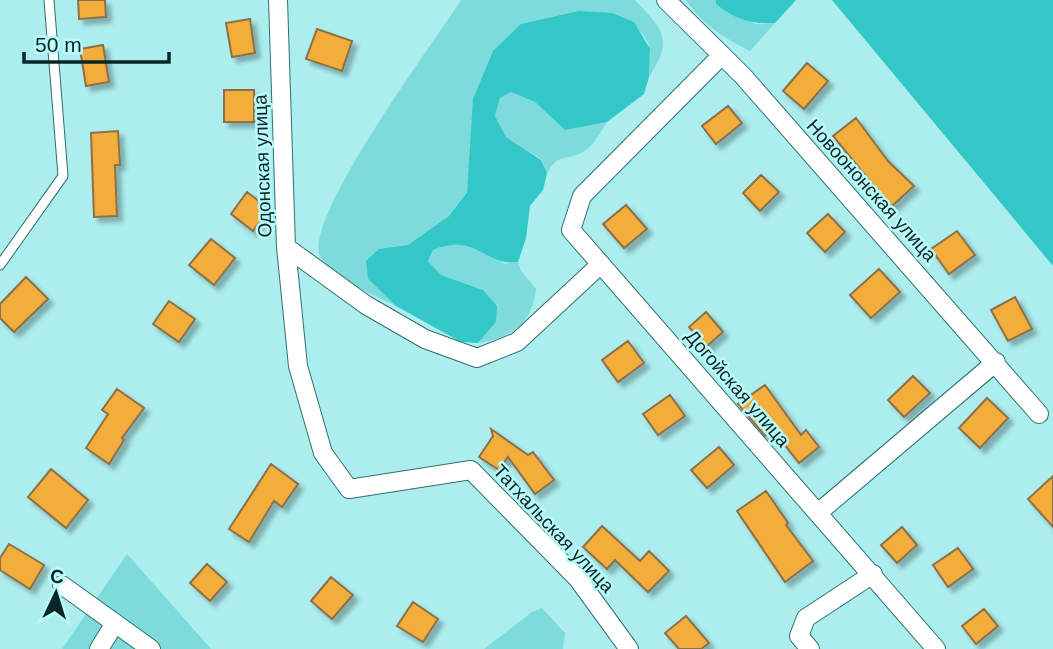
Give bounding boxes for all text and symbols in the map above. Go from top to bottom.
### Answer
scale bar [24,21,170,65]
text: 50 m [35,33,82,56]
street label: Одонская улица [249,94,275,238]
street label: Новоононская улица [802,115,941,266]
street label: Догойская улица [681,326,794,451]
street label: Татхальская улица [489,460,619,597]
north arrow [21,558,91,628]
text: С [50,566,65,588]

